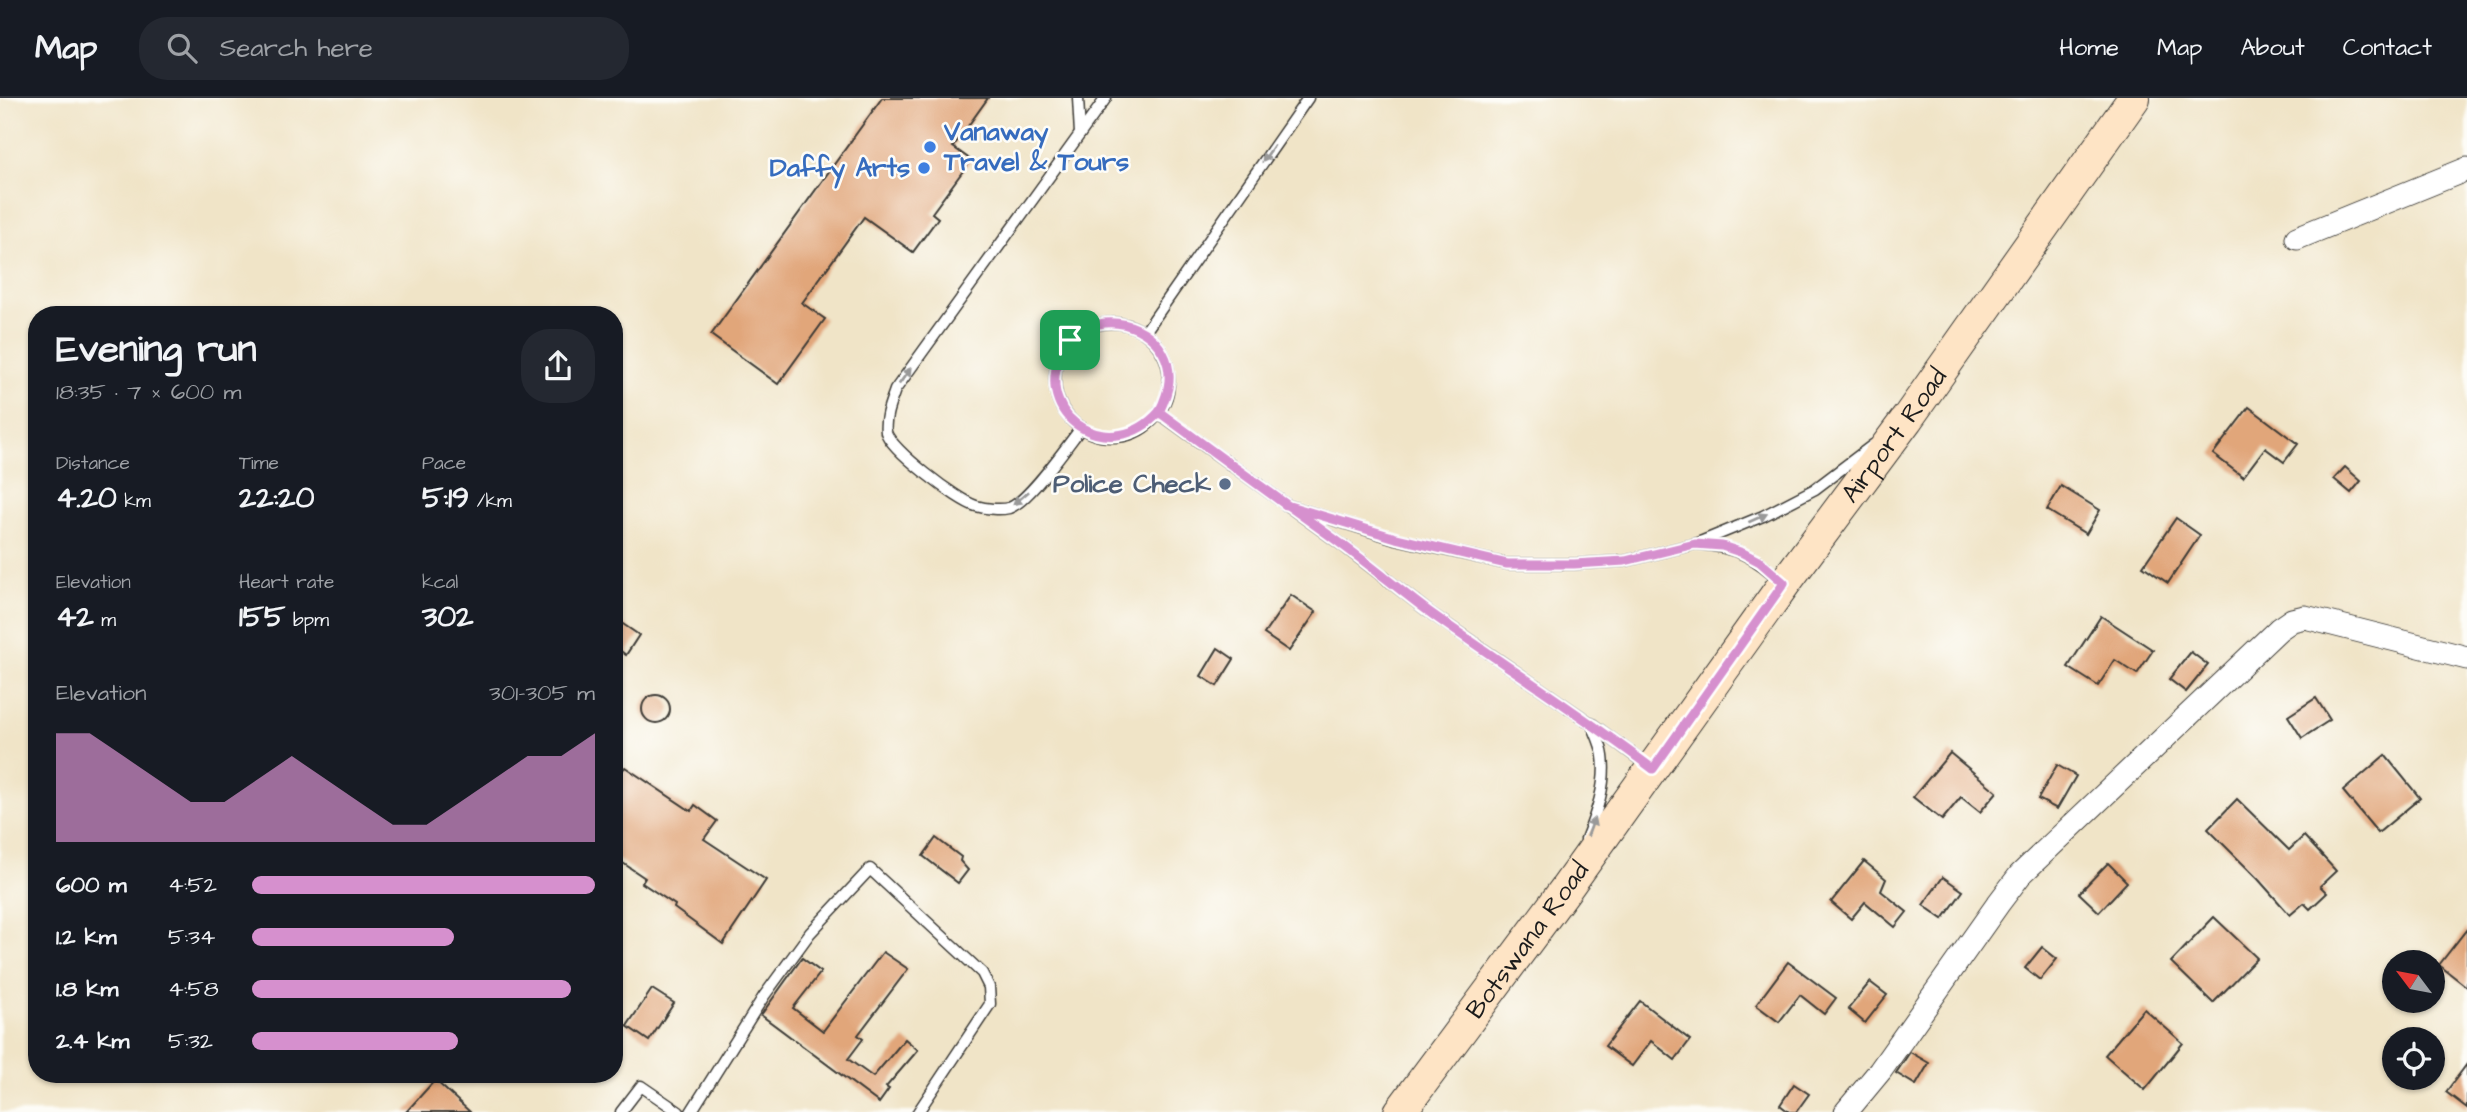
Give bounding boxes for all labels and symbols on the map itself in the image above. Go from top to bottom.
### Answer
place label: Vanaway Travel & Tours [943,114,1129,180]
marker: Vanaway Travel & Tours [922,139,938,155]
one-way arrow [1261,145,1275,163]
place label: Daffy Arts [770,150,910,189]
marker: Daffy Arts [916,160,932,176]
pin [1040,310,1100,370]
street label: Airport Road [1833,361,1956,510]
one-way arrow [898,367,912,385]
place label: Police Check [1053,466,1212,502]
marker: Police Check [1217,476,1233,492]
one-way arrow [1012,490,1030,506]
one-way arrow [1748,512,1768,524]
one-way arrow [1585,816,1596,837]
street label: Botswana Road [1457,854,1598,1026]
north arrow [2382,950,2445,1013]

